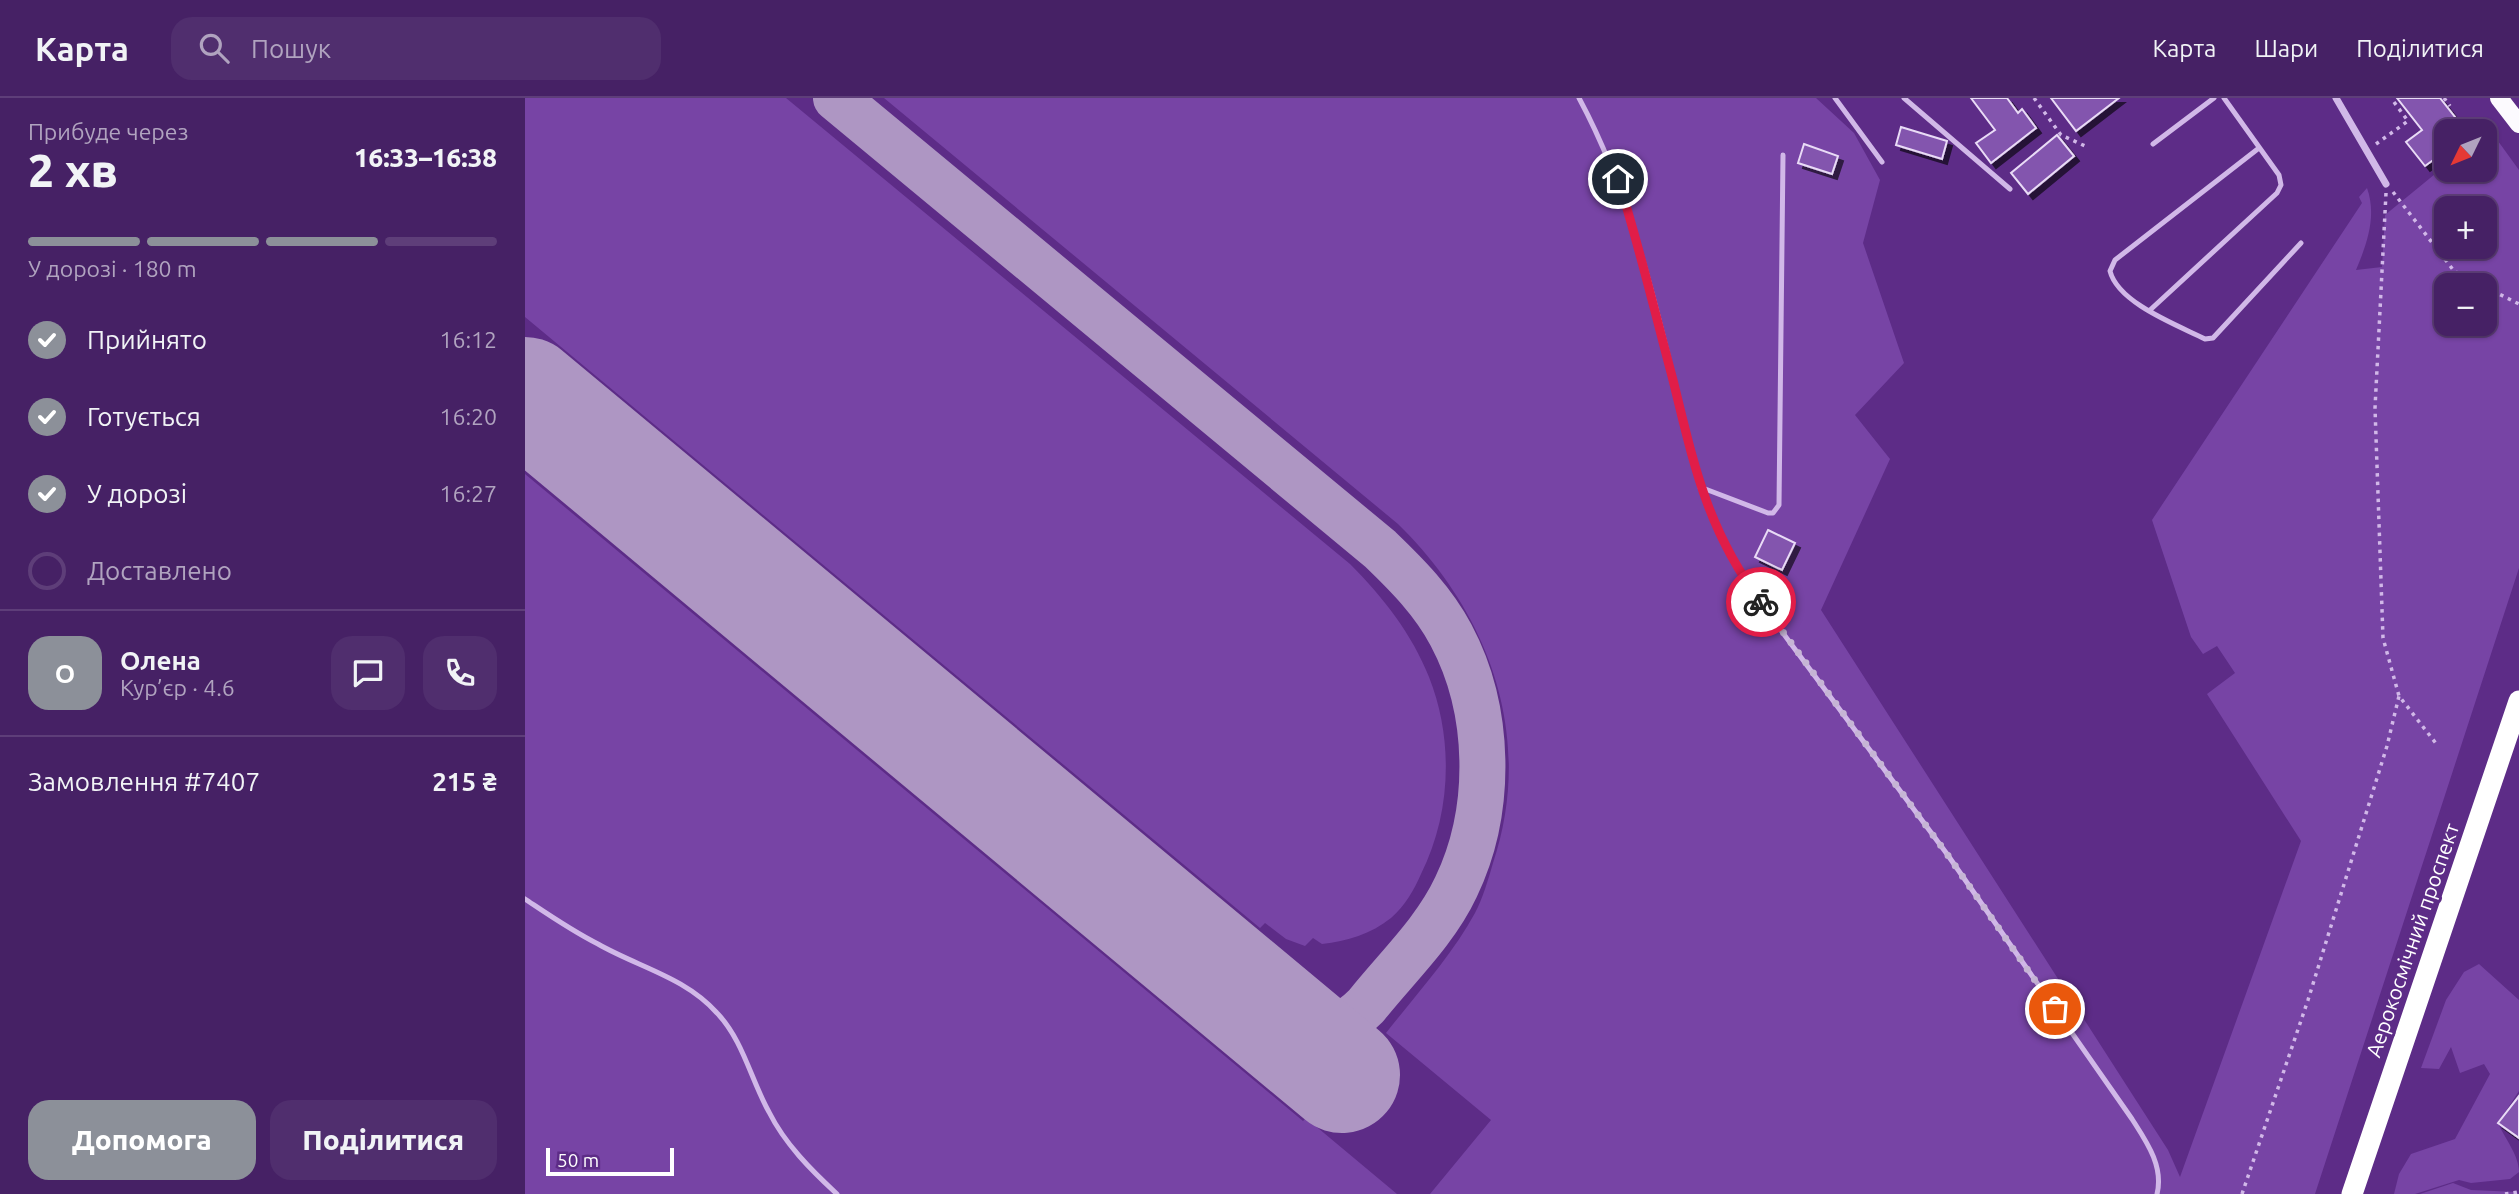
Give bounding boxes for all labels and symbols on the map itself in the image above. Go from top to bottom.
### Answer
north arrow [2434,119,2497,182]
pin [1588,149,1648,209]
courier [1726,567,1796,637]
street label: Аерокосмічний проспект [2361,819,2464,1060]
pin [2025,979,2085,1039]
scale bar [546,1145,674,1177]

